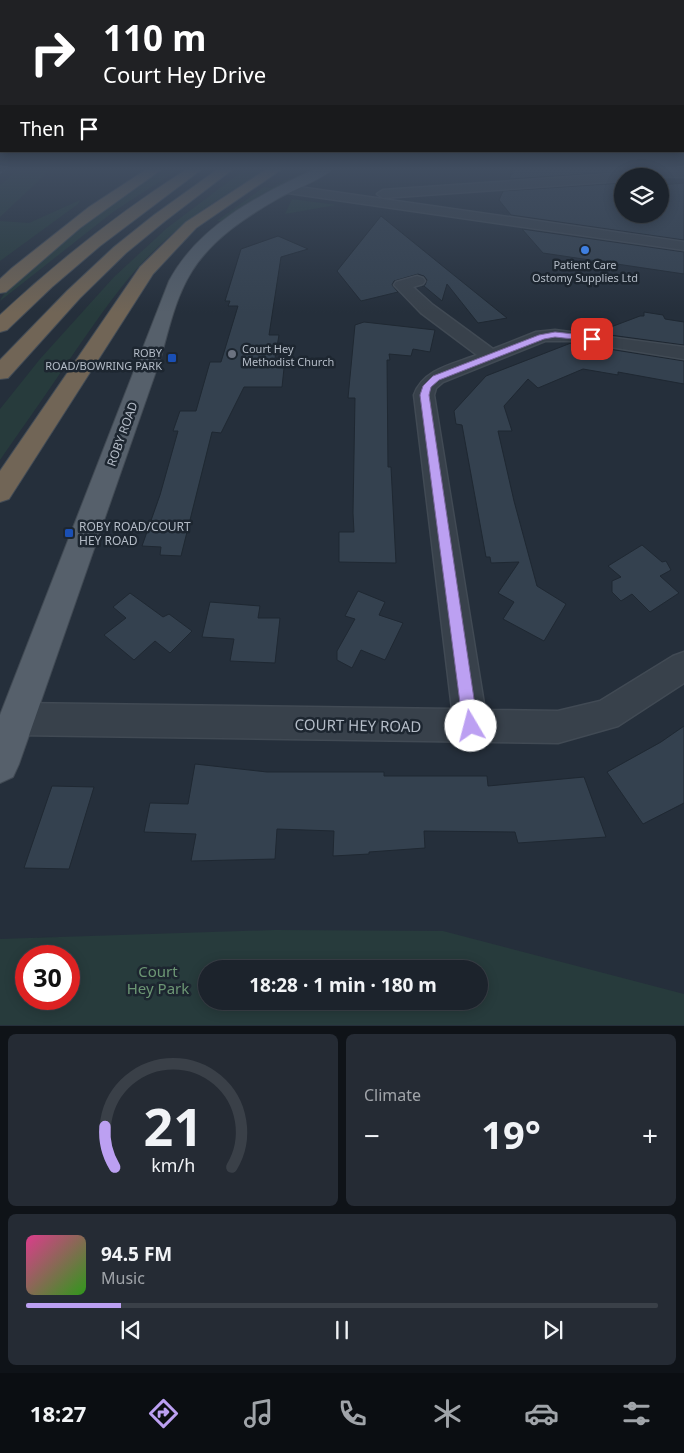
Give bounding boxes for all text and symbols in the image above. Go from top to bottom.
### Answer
text: 110 m [103,14,206,61]
icon: right [20,20,85,85]
text: Court Hey Drive [103,59,266,89]
icon: arrive [75,115,103,143]
text: Then [20,116,65,142]
map controls [614,168,669,223]
button: layers [614,168,669,223]
marker: Patient Care Ostomy Supplies Ltd [579,244,591,256]
place label: Patient Care Ostomy Supplies Ltd [532,257,638,285]
pin [571,318,613,360]
icon: arrive [578,325,606,353]
place label: Court Hey Methodist Church [242,341,334,369]
place label: ROBY ROAD/BOWRING PARK [45,345,163,373]
marker: Court Hey Methodist Church [226,348,238,360]
marker: ROBY ROAD/BOWRING PARK [166,352,178,364]
street label: ROBY ROAD [102,399,142,469]
place label: ROBY ROAD/COURT HEY ROAD [79,518,191,549]
marker: ROBY ROAD/COURT HEY ROAD [63,527,75,539]
position arrow [444,699,496,751]
street label: COURT HEY ROAD [295,714,421,736]
speed limit sign: 30 [15,945,80,1010]
park label: Court Hey Park [127,961,189,998]
text: 18:28 · 1 min · 180 m [249,972,437,998]
text: Climate [364,1084,421,1106]
text: 21 [143,1090,203,1161]
text: 19° [481,1108,541,1160]
text: − [364,1116,380,1154]
text: + [642,1116,658,1154]
text: km/h [151,1153,195,1177]
text: 94.5 FM [101,1241,172,1267]
text: Music [101,1267,145,1289]
icon: previous [117,1316,145,1344]
icon: pause [328,1316,356,1344]
icon: next [539,1316,567,1344]
icon: directions [146,1396,181,1431]
icon: music [241,1396,276,1431]
icon: phone [335,1396,370,1431]
icon: climate [430,1396,465,1431]
icon: car [524,1396,559,1431]
icon: filters [619,1396,654,1431]
text: 18:27 [30,1398,86,1428]

